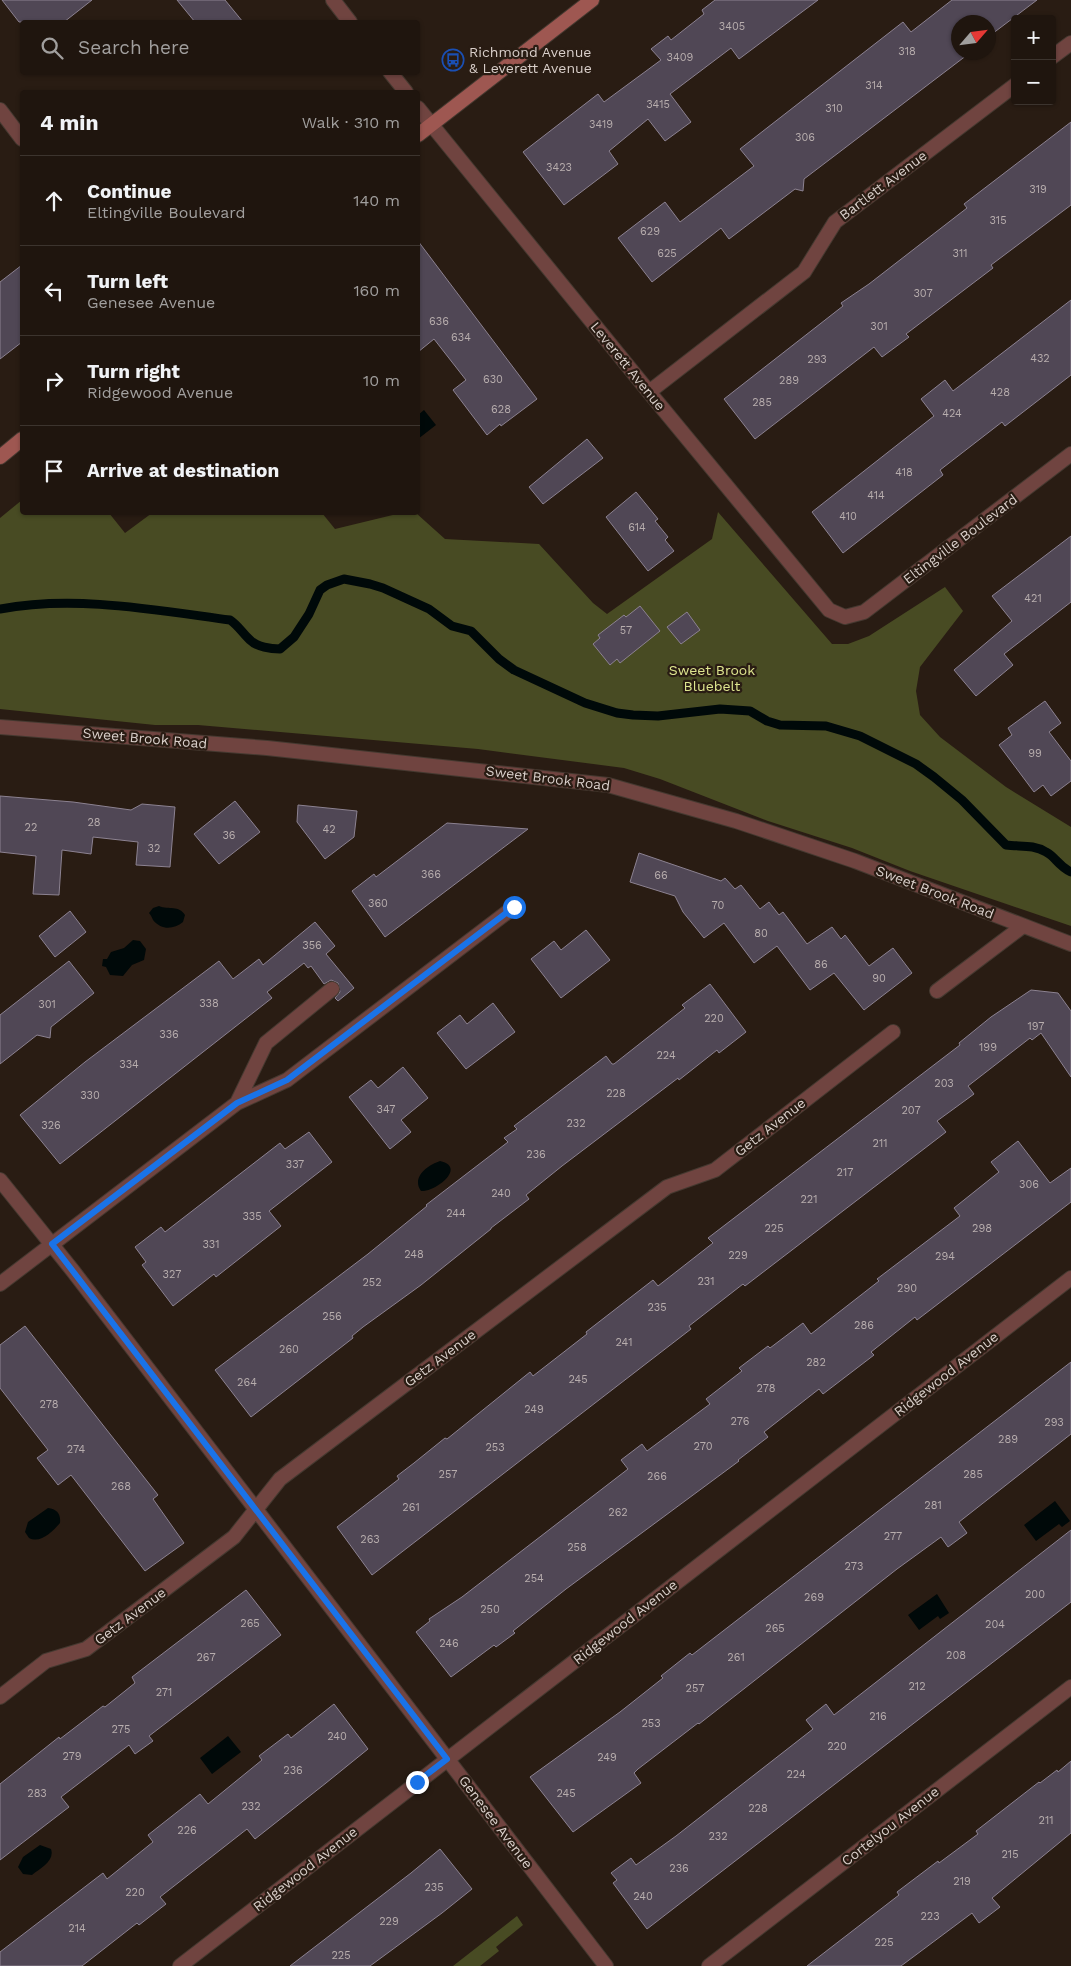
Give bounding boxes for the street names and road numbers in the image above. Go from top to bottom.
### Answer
street label: Bartlett Avenue [836,147,930,223]
street label: Leverett Avenue [587,318,669,414]
street label: Eltingville Boulevard [900,491,1020,587]
street label: Sweet Brook Road [82,725,208,751]
street label: Sweet Brook Road [485,762,611,794]
street label: Sweet Brook Road [874,862,996,922]
street label: Getz Avenue [732,1095,808,1159]
street label: Getz Avenue [401,1326,479,1390]
street label: Ridgewood Avenue [891,1328,1001,1420]
street label: Ridgewood Avenue [570,1576,680,1668]
street label: Getz Avenue [91,1584,169,1648]
street label: Genesee Avenue [456,1772,536,1872]
street label: Cortelyou Avenue [838,1783,942,1869]
street label: Ridgewood Avenue [250,1823,360,1915]

